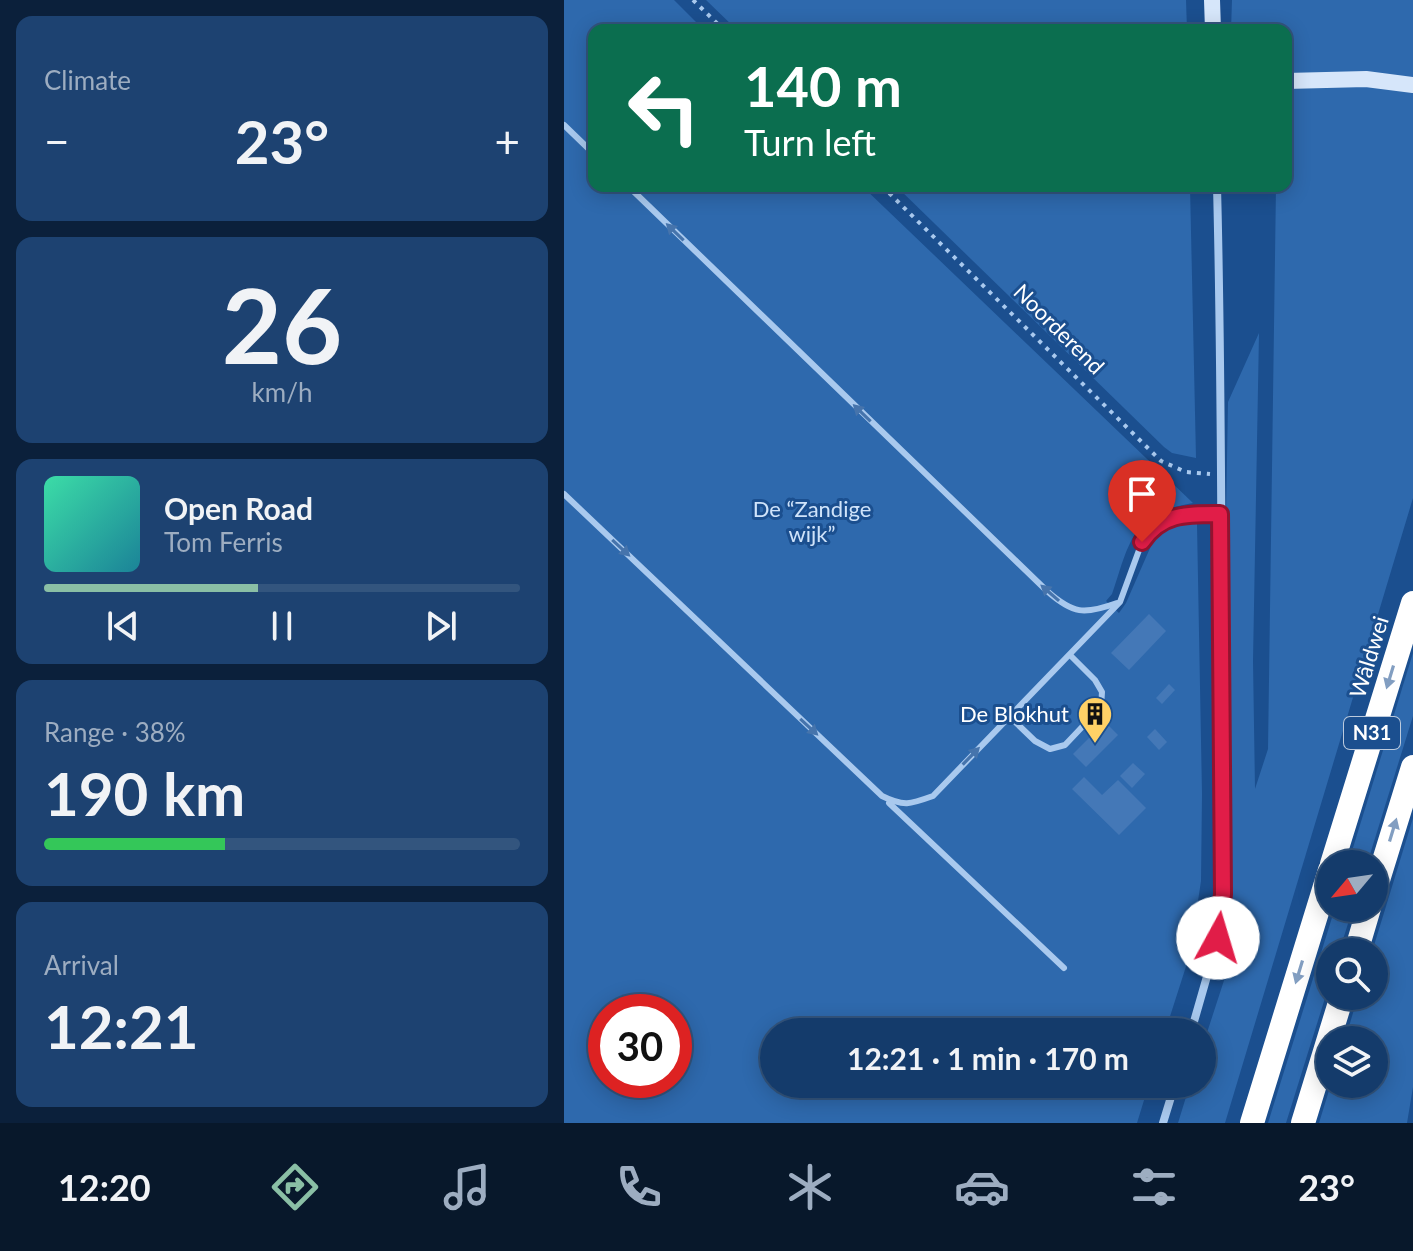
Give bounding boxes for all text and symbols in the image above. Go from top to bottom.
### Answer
text: 140 m [744,52,902,119]
icon: left [612,56,716,160]
text: Climate [44,64,131,96]
text: 23° [235,105,329,177]
text: − [44,115,70,167]
text: + [494,115,520,167]
text: Turn left [744,120,876,164]
one-way arrow [666,223,685,242]
text: 26 [222,261,342,386]
street label: Noorderend [1009,278,1110,379]
text: km/h [252,376,312,408]
one-way arrow [853,404,872,423]
pin [1108,460,1176,542]
icon: arrive [1120,472,1164,516]
text: Open Road [164,490,313,526]
park label: De “Zandige wijk” [753,495,871,547]
text: Tom Ferris [164,526,283,558]
one-way arrow [611,538,630,556]
one-way arrow [1040,585,1060,602]
icon: previous [101,604,145,648]
icon: pause [260,604,304,648]
icon: next [419,604,463,648]
street label: Wâldwei [1343,613,1394,701]
one-way arrow [1383,666,1396,690]
building icon: De Blokhut [1076,695,1114,745]
place label: De Blokhut [960,700,1069,727]
text: Range · 38% [44,716,186,748]
one-way arrow [799,717,818,735]
road number: N31 [1344,717,1400,749]
one-way arrow [962,747,980,766]
text: 190 km [44,757,245,829]
one-way arrow [1388,818,1400,842]
north arrow [1316,850,1388,922]
map controls [1316,850,1388,1098]
position arrow [1176,896,1260,980]
button: search [1316,938,1388,1010]
text: Arrival [44,949,119,981]
one-way arrow [1292,960,1304,984]
text: 12:21 [44,990,199,1062]
speed limit sign: 30 [588,994,692,1098]
button: layers [1316,1026,1388,1098]
text: 12:21 · 1 min · 170 m [847,1040,1129,1076]
icon: directions [267,1159,323,1215]
icon: music [439,1159,495,1215]
icon: phone [611,1159,667,1215]
icon: climate [782,1159,838,1215]
icon: car [954,1159,1010,1215]
icon: filters [1126,1159,1182,1215]
text: 12:20 [58,1165,151,1209]
text: 23° [1298,1165,1355,1209]

